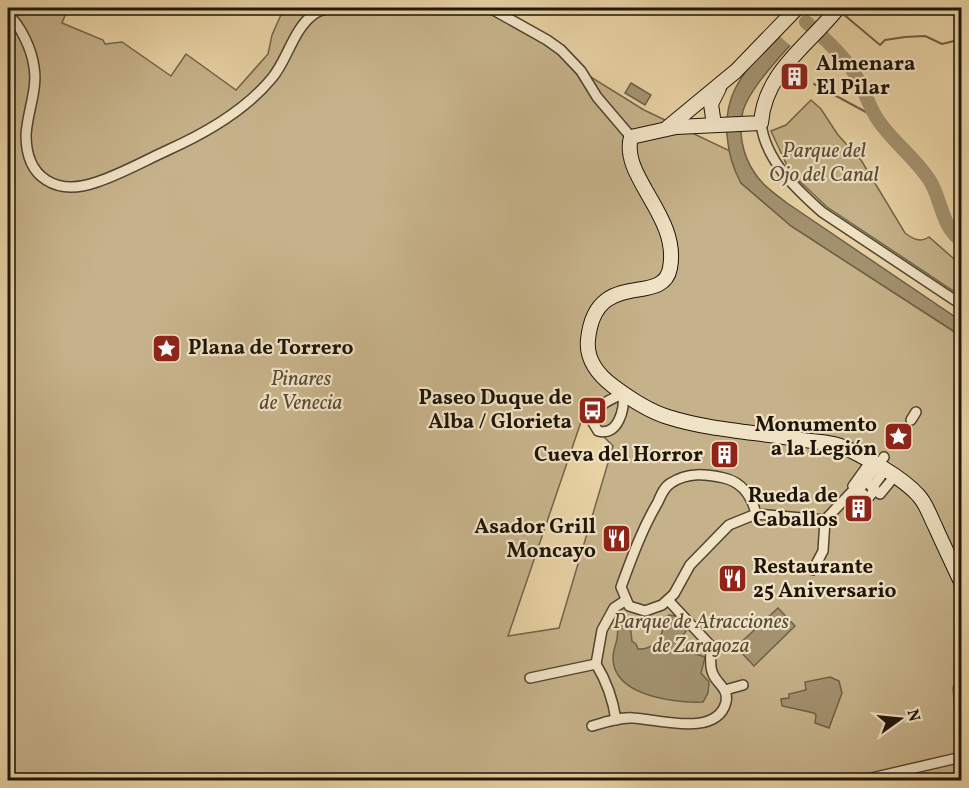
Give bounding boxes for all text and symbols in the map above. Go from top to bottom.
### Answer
place label: Almenara El Pilar [816,50,916,103]
building icon: Almenara El Pilar [779,60,811,92]
park label: Parque del Ojo del Canal [769,137,879,190]
place icon: Plana de Torrero [151,332,183,364]
place label: Plana de Torrero [188,334,353,363]
park label: Pinares de Venecia [260,365,342,418]
place label: Paseo Duque de Alba / Glorieta [418,384,572,437]
bus stop icon: Paseo Duque de Alba / Glorieta [577,394,609,426]
place label: Monumento a la Legión [755,411,877,464]
place icon: Monumento a la Legión [882,421,914,453]
building icon: Cueva del Horror [708,439,740,471]
place label: Cueva del Horror [534,441,703,470]
place label: Rueda de Caballos [748,482,838,535]
building icon: Rueda de Caballos [843,492,875,524]
place label: Asador Grill Moncayo [474,513,596,566]
restaurant icon: Asador Grill Moncayo [601,523,633,555]
place label: Restaurante 25 Aniversario [753,553,897,606]
restaurant icon: Restaurante 25 Aniversario [716,563,748,595]
park label: Parque de Atracciones de Zaragoza [613,608,789,661]
north arrow [870,689,930,749]
text: N [900,707,925,724]

